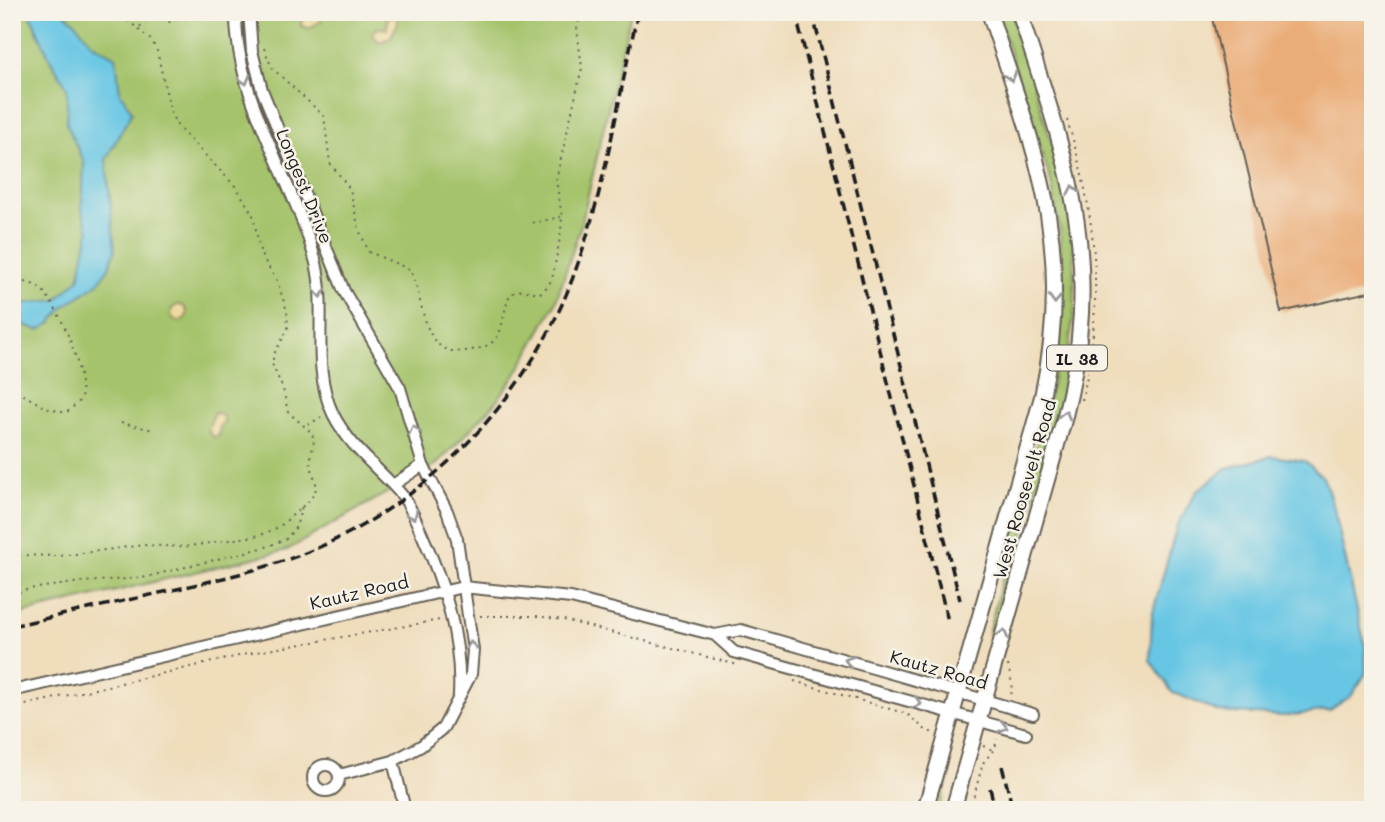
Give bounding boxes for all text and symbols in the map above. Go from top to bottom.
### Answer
one-way arrow [1003,70,1017,83]
one-way arrow [237,73,251,85]
street label: Longest Drive [271,125,339,247]
one-way arrow [1067,184,1082,196]
one-way arrow [312,288,327,299]
one-way arrow [1047,293,1062,304]
road number: IL 38 [1047,346,1107,370]
street label: West Roosevelt Road [987,396,1061,582]
one-way arrow [1056,410,1071,422]
one-way arrow [407,424,422,436]
one-way arrow [404,508,418,520]
street label: Kautz Road [307,569,411,615]
one-way arrow [995,629,1009,641]
one-way arrow [464,640,479,651]
street label: Kautz Road [887,644,991,694]
one-way arrow [843,655,855,670]
one-way arrow [911,695,923,710]
one-way arrow [996,718,1008,733]

